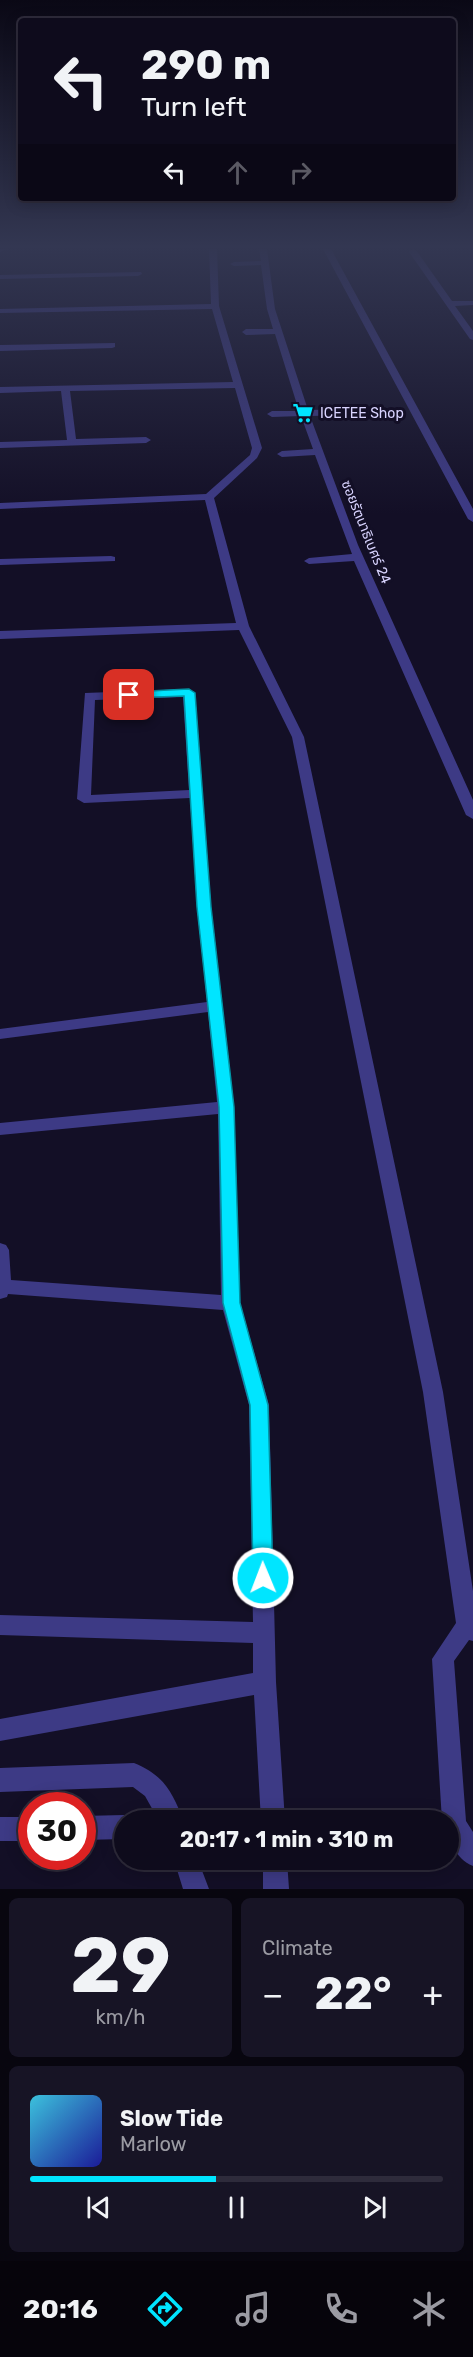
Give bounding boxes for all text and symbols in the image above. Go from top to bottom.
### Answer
text: 290 m [141,40,271,90]
icon: left [42,42,120,120]
text: Turn left [141,91,246,123]
icon: left [158,156,191,189]
icon: ahead [221,156,254,189]
icon: right [284,156,317,189]
supermarket icon: ICETEE Shop [291,401,315,425]
place label: ICETEE Shop [320,405,404,422]
street label: ซอยรัตนาธิเบศร์ 24 [338,478,395,586]
pin [103,669,154,720]
icon: arrive [112,678,145,711]
position arrow [231,1546,295,1610]
speed limit sign: 30 [18,1792,96,1870]
text: 20:17 · 1 min · 310 m [180,1826,393,1853]
text: 29 [70,1919,171,2012]
text: Climate [262,1936,333,1960]
text: 22° [314,1967,391,2020]
text: − [262,1975,283,2014]
text: + [422,1975,443,2014]
text: km/h [96,2005,145,2029]
text: Slow Tide [120,2105,223,2132]
text: Marlow [120,2132,187,2156]
icon: previous [82,2191,115,2224]
icon: pause [220,2191,253,2224]
icon: next [358,2191,391,2224]
icon: directions [144,2288,186,2330]
icon: music [232,2288,274,2330]
icon: phone [320,2288,362,2330]
icon: climate [408,2288,450,2330]
text: 20:16 [23,2293,98,2325]

